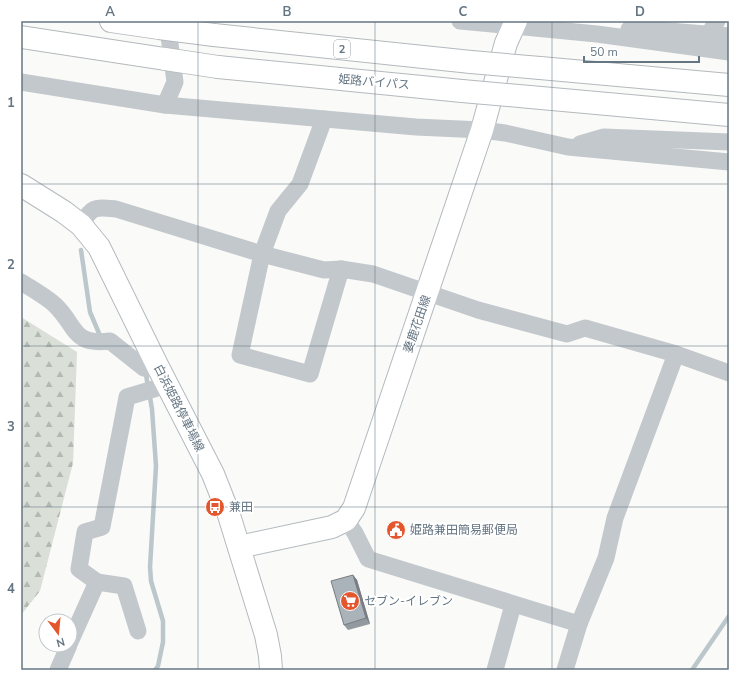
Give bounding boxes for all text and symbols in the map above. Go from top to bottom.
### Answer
text: A [105,3,115,21]
text: B [283,3,292,21]
text: C [459,3,468,21]
text: D [635,3,645,21]
scale bar [584,38,699,64]
road number: 2 [334,40,350,58]
text: 50 m [590,44,618,60]
street label: 姫路バイパス [338,71,410,93]
text: 1 [7,94,15,112]
text: 2 [7,256,15,274]
street label: 妻鹿花田線 [400,293,434,355]
street label: 白浜姫路停車場線 [150,362,208,454]
text: 3 [7,418,15,436]
bus stop icon: 兼田 [204,496,226,518]
place label: 兼田 [229,499,253,515]
public building icon: 姫路兼田簡易郵便局 [385,519,407,541]
place label: 姫路兼田簡易郵便局 [410,522,518,538]
text: 4 [7,580,15,598]
supermarket icon: セブン-イレブン [339,590,361,612]
place label: セブン-イレブン [364,593,453,609]
north arrow [38,613,78,653]
text: N [55,634,67,650]

